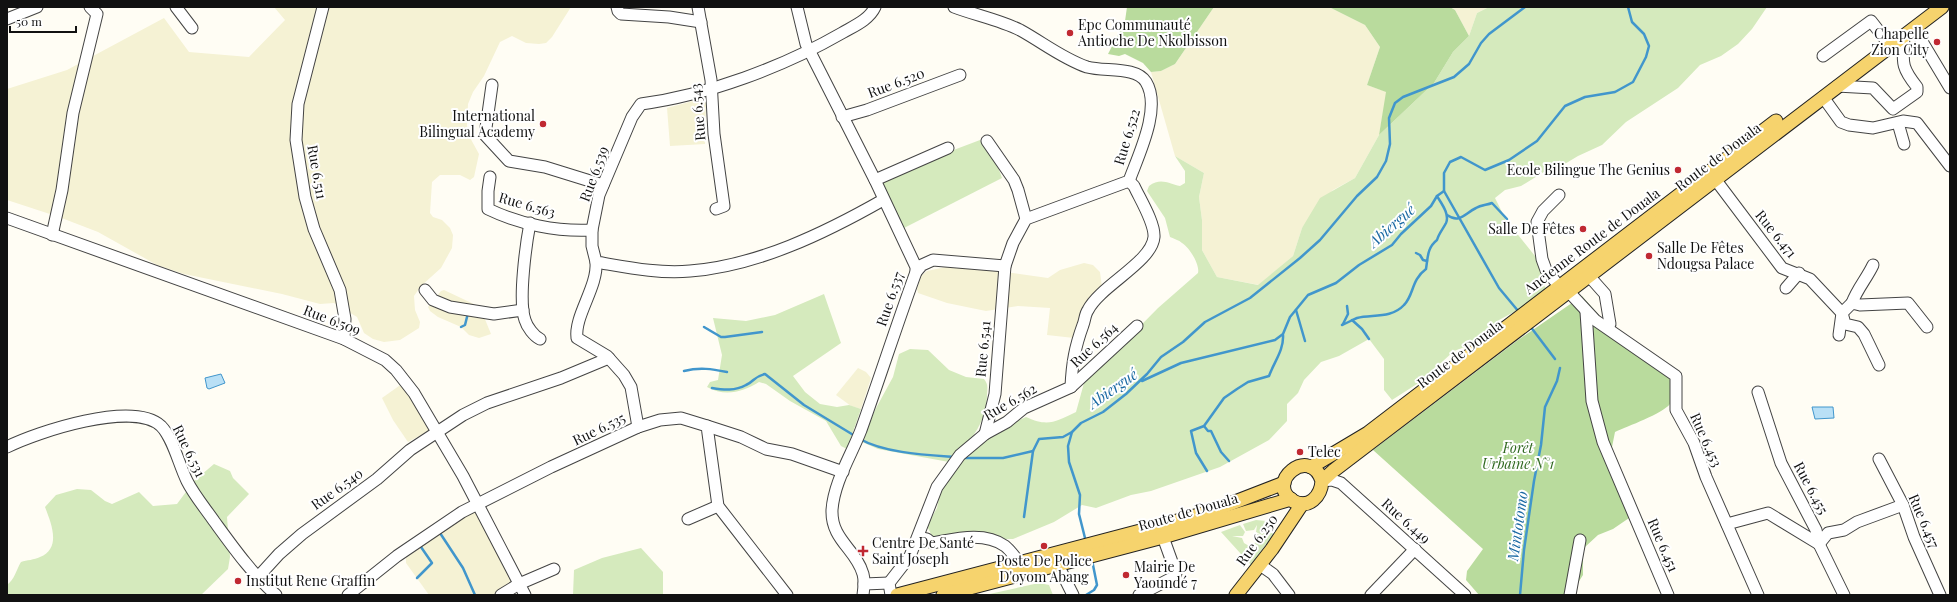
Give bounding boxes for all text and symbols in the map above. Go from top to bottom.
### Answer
scale bar [10,8,76,34]
text: 50 m [16,13,42,29]
place label: Epc Communauté Antioche De Nkolbisson [1077,15,1228,50]
place label: Chapelle Zion City [1871,24,1929,59]
marker: Epc Communauté Antioche De Nkolbisson [1065,28,1075,38]
marker: Chapelle Zion City [1932,37,1942,47]
street label: Rue 6.520 [865,63,927,102]
street label: Rue 6.543 [686,83,709,141]
place label: International Bilingual Academy [419,106,535,141]
street label: Rue 6.522 [1109,106,1144,167]
street label: Route de Douala [1671,118,1765,195]
marker: International Bilingual Academy [538,119,548,129]
street label: Rue 6.511 [303,143,332,201]
street label: Rue 6.539 [575,143,612,204]
place label: Ecole Bilingue The Genius [1507,160,1670,179]
marker: Ecole Bilingue The Genius [1673,165,1683,175]
street label: Ancienne Route de Douala [1519,183,1664,299]
street label: Rue 6.563 [497,187,558,222]
water label: Abiergué [1362,198,1420,252]
street label: Rue 6.471 [1751,206,1801,261]
place label: Salle De Fêtes [1488,219,1575,238]
marker: Salle De Fêtes [1578,224,1588,234]
place label: Salle De Fêtes Ndougsa Palace [1657,238,1754,273]
marker: Salle De Fêtes Ndougsa Palace [1644,251,1654,261]
street label: Rue 6.537 [871,269,908,329]
street label: Rue 6.509 [301,300,364,339]
street label: Route de Douala [1413,315,1507,392]
street label: Rue 6.564 [1066,318,1122,372]
street label: Rue 6.541 [971,320,994,378]
water label: Abiergué [1082,363,1142,414]
street label: Rue 6.562 [980,379,1040,424]
street label: Rue 6.535 [569,408,628,449]
street label: Rue 6.453 [1686,410,1727,470]
street label: Rue 6.531 [169,422,210,480]
park label: Forêt Urbaine N°1 [1482,438,1554,473]
place label: Telec [1308,442,1341,461]
marker: Telec [1295,447,1305,457]
street label: Rue 6.455 [1790,458,1833,518]
street label: Rue 6.540 [307,463,366,514]
street label: Route de Douala [1136,488,1240,535]
water label: Mintotomo [1502,490,1532,563]
street label: Rue 6.457 [1905,491,1944,551]
street label: Rue 6.449 [1378,494,1435,548]
street label: Rue 6.250 [1231,510,1282,569]
street label: Rue 6.451 [1644,515,1683,574]
place label: Centre De Santé Saint Joseph [872,533,974,568]
marker: Poste De Police D'oyom Abang [1039,541,1049,551]
marker: Centre De Santé Saint Joseph [857,545,869,557]
place label: Poste De Police D'oyom Abang [996,551,1092,586]
place label: Mairie De Yaoundé 7 [1133,557,1197,592]
marker: Mairie De Yaoundé 7 [1121,570,1131,580]
place label: Institut Rene Graffin [246,571,376,590]
marker: Institut Rene Graffin [233,576,243,586]

